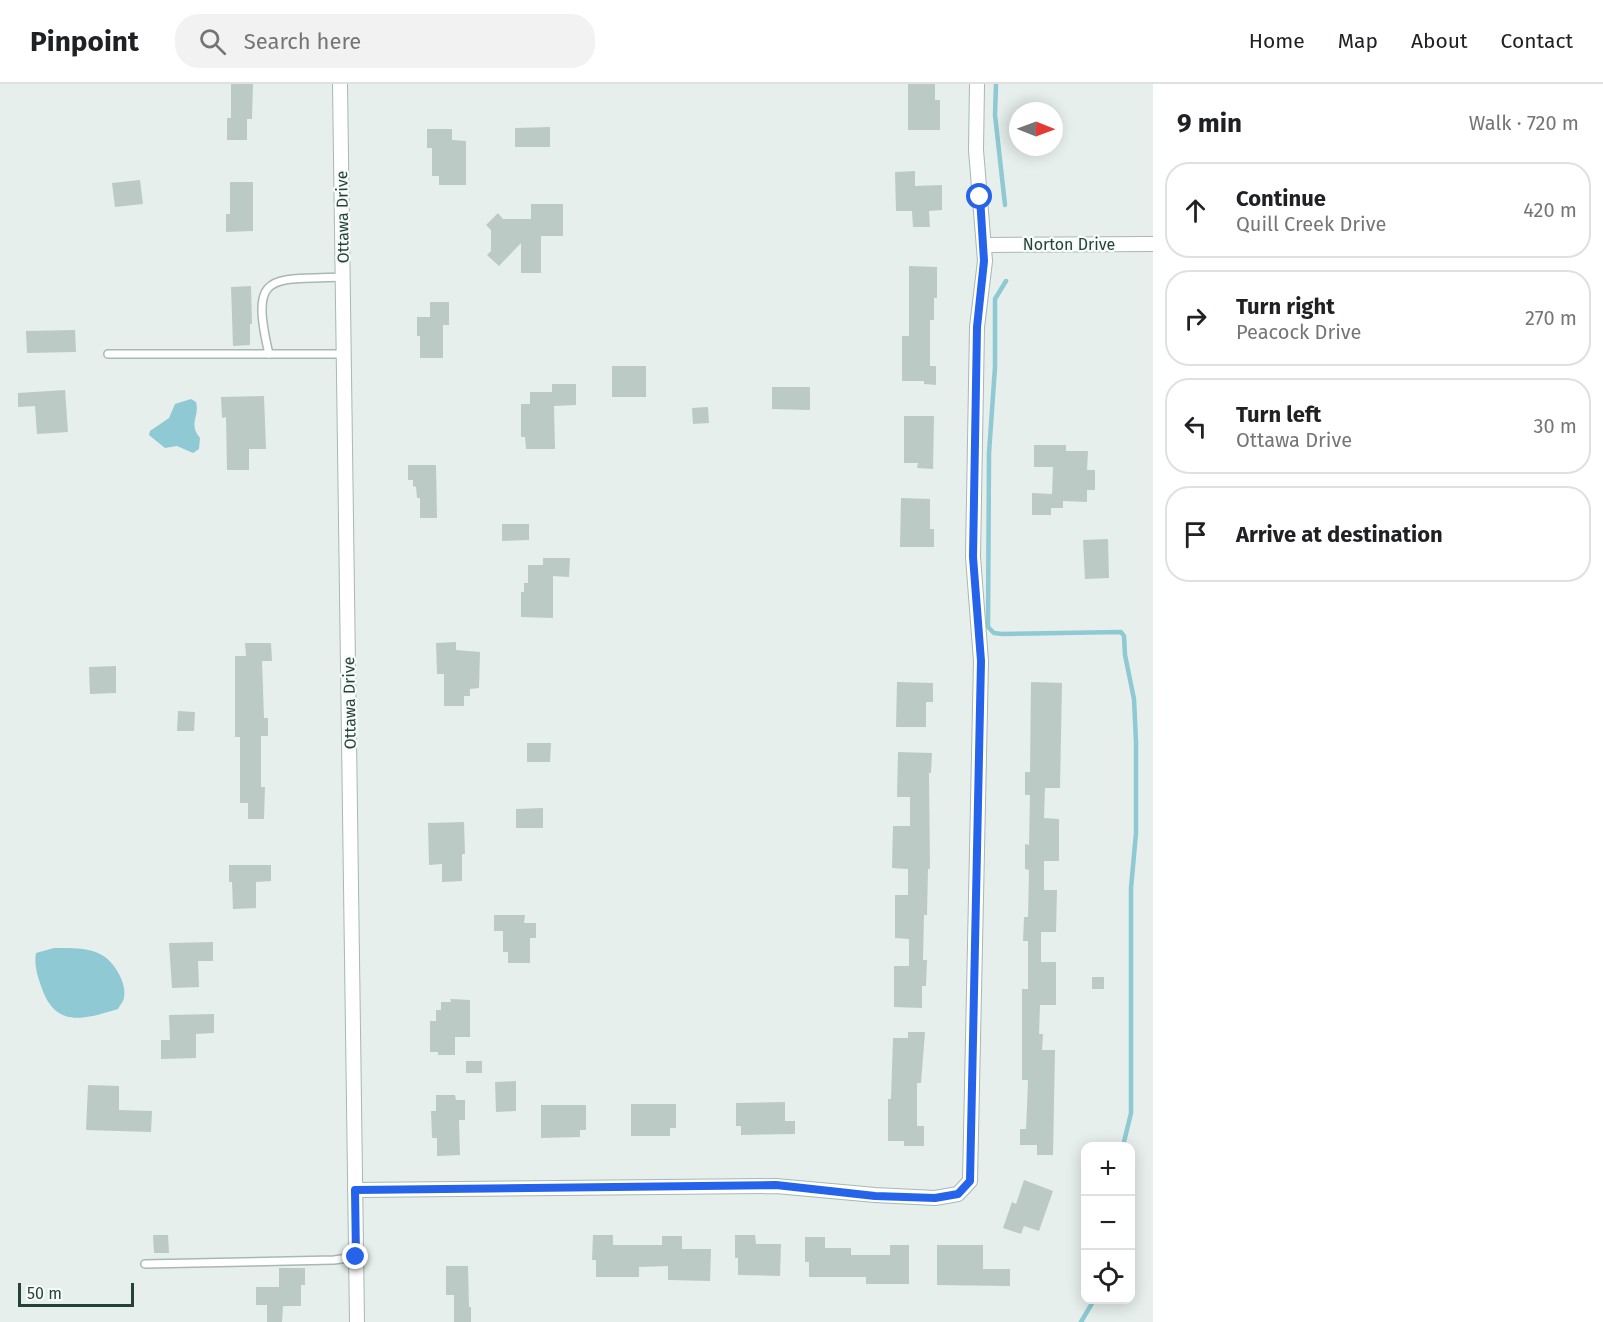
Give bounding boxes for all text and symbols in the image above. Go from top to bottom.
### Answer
search box [175,14,595,68]
text: Pinpoint [30,25,139,58]
icon: search [196,25,229,58]
text: Search here [244,28,361,55]
text: Home [1249,28,1305,54]
text: Map [1338,28,1378,54]
text: About [1411,28,1468,54]
text: Contact [1501,28,1573,54]
north arrow [1009,102,1063,156]
text: 9 min [1177,108,1242,139]
text: Walk · 720 m [1469,111,1579,135]
street label: Ottawa Drive [332,170,353,264]
route start [966,183,992,209]
text: Continue [1236,185,1326,212]
icon: ahead [1179,194,1212,227]
text: 420 m [1523,198,1577,222]
text: Quill Creek Drive [1236,212,1386,236]
street label: Norton Drive [1023,235,1115,254]
text: Turn right [1236,293,1335,320]
icon: right [1179,302,1212,335]
text: 270 m [1525,306,1577,330]
text: Peacock Drive [1236,320,1361,344]
text: Turn left [1236,401,1321,428]
icon: left [1179,410,1212,443]
text: 30 m [1533,414,1577,438]
text: Ottawa Drive [1236,428,1352,452]
icon: arrive [1179,518,1212,551]
text: Arrive at destination [1236,521,1443,548]
street label: Ottawa Drive [339,656,360,750]
map controls [1081,1142,1135,1304]
button: + [1081,1142,1135,1196]
button: − [1081,1196,1135,1250]
route end [342,1243,368,1269]
button: locate [1081,1250,1135,1304]
scale bar [18,1280,134,1308]
text: 50 m [27,1284,62,1303]

